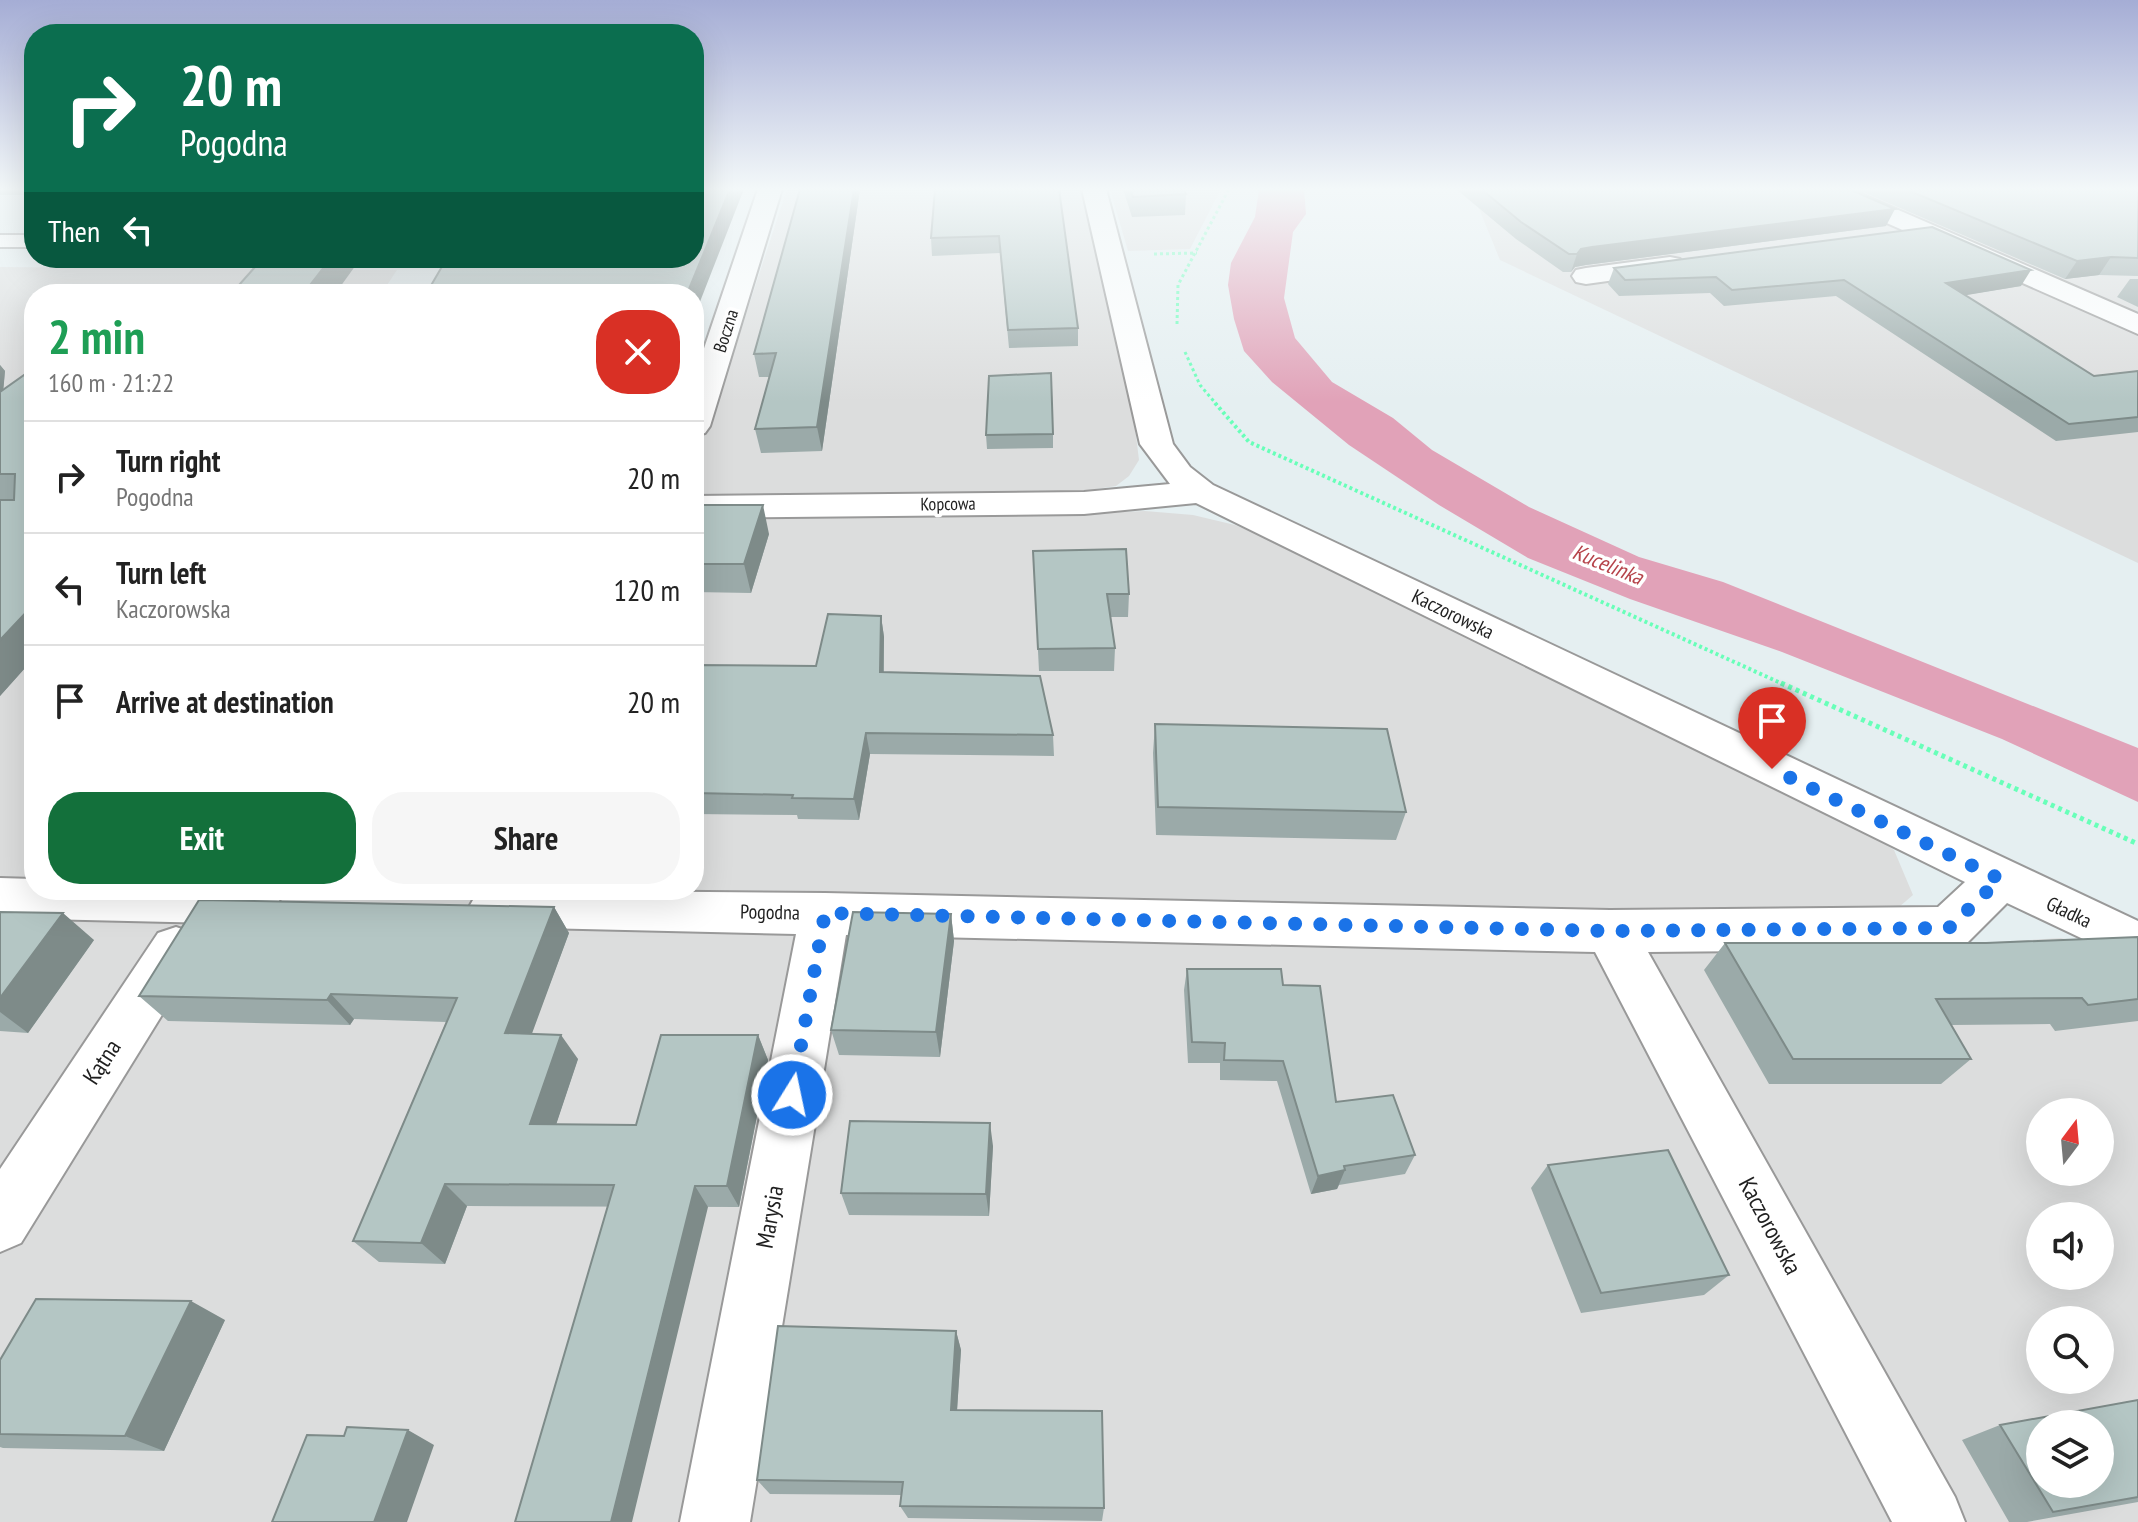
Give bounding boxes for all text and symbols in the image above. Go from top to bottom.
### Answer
text: 20 m [180,49,282,121]
icon: right [48,56,152,160]
text: Pogodna [180,119,288,166]
icon: left [116,208,160,252]
text: Then [48,211,100,250]
text: 2 min [48,305,145,367]
street label: Boczna [708,306,743,355]
button: close [596,310,680,394]
text: 160 m · 21:22 [48,366,174,399]
text: Turn right [116,441,220,480]
icon: right [48,455,92,499]
text: 20 m [627,458,680,497]
text: Pogodna [116,480,194,513]
street label: Kopcowa [920,492,976,515]
water label: Kucelinka [1569,537,1648,591]
text: Turn left [116,553,206,592]
icon: left [48,567,92,611]
text: 120 m [614,570,680,609]
street label: Kaczorowska [1408,583,1498,645]
text: Kaczorowska [116,592,231,625]
icon: arrive [48,679,92,723]
text: Arrive at destination [116,682,334,721]
text: 20 m [627,682,680,721]
pin [1738,687,1806,769]
icon: arrive [1750,699,1794,743]
button: Exit [48,792,356,884]
button: Share [372,792,680,884]
street label: Gładka [2042,890,2096,934]
street label: Pogodna [740,898,800,926]
street label: Kątna [76,1033,128,1090]
position arrow [750,1053,834,1137]
north arrow [2026,1098,2114,1186]
map controls [2026,1098,2114,1498]
street label: Kaczorowska [1732,1172,1809,1280]
street label: Marysia [749,1183,790,1251]
button: sound [2026,1202,2114,1290]
button: search [2026,1306,2114,1394]
button: layers [2026,1410,2114,1498]

